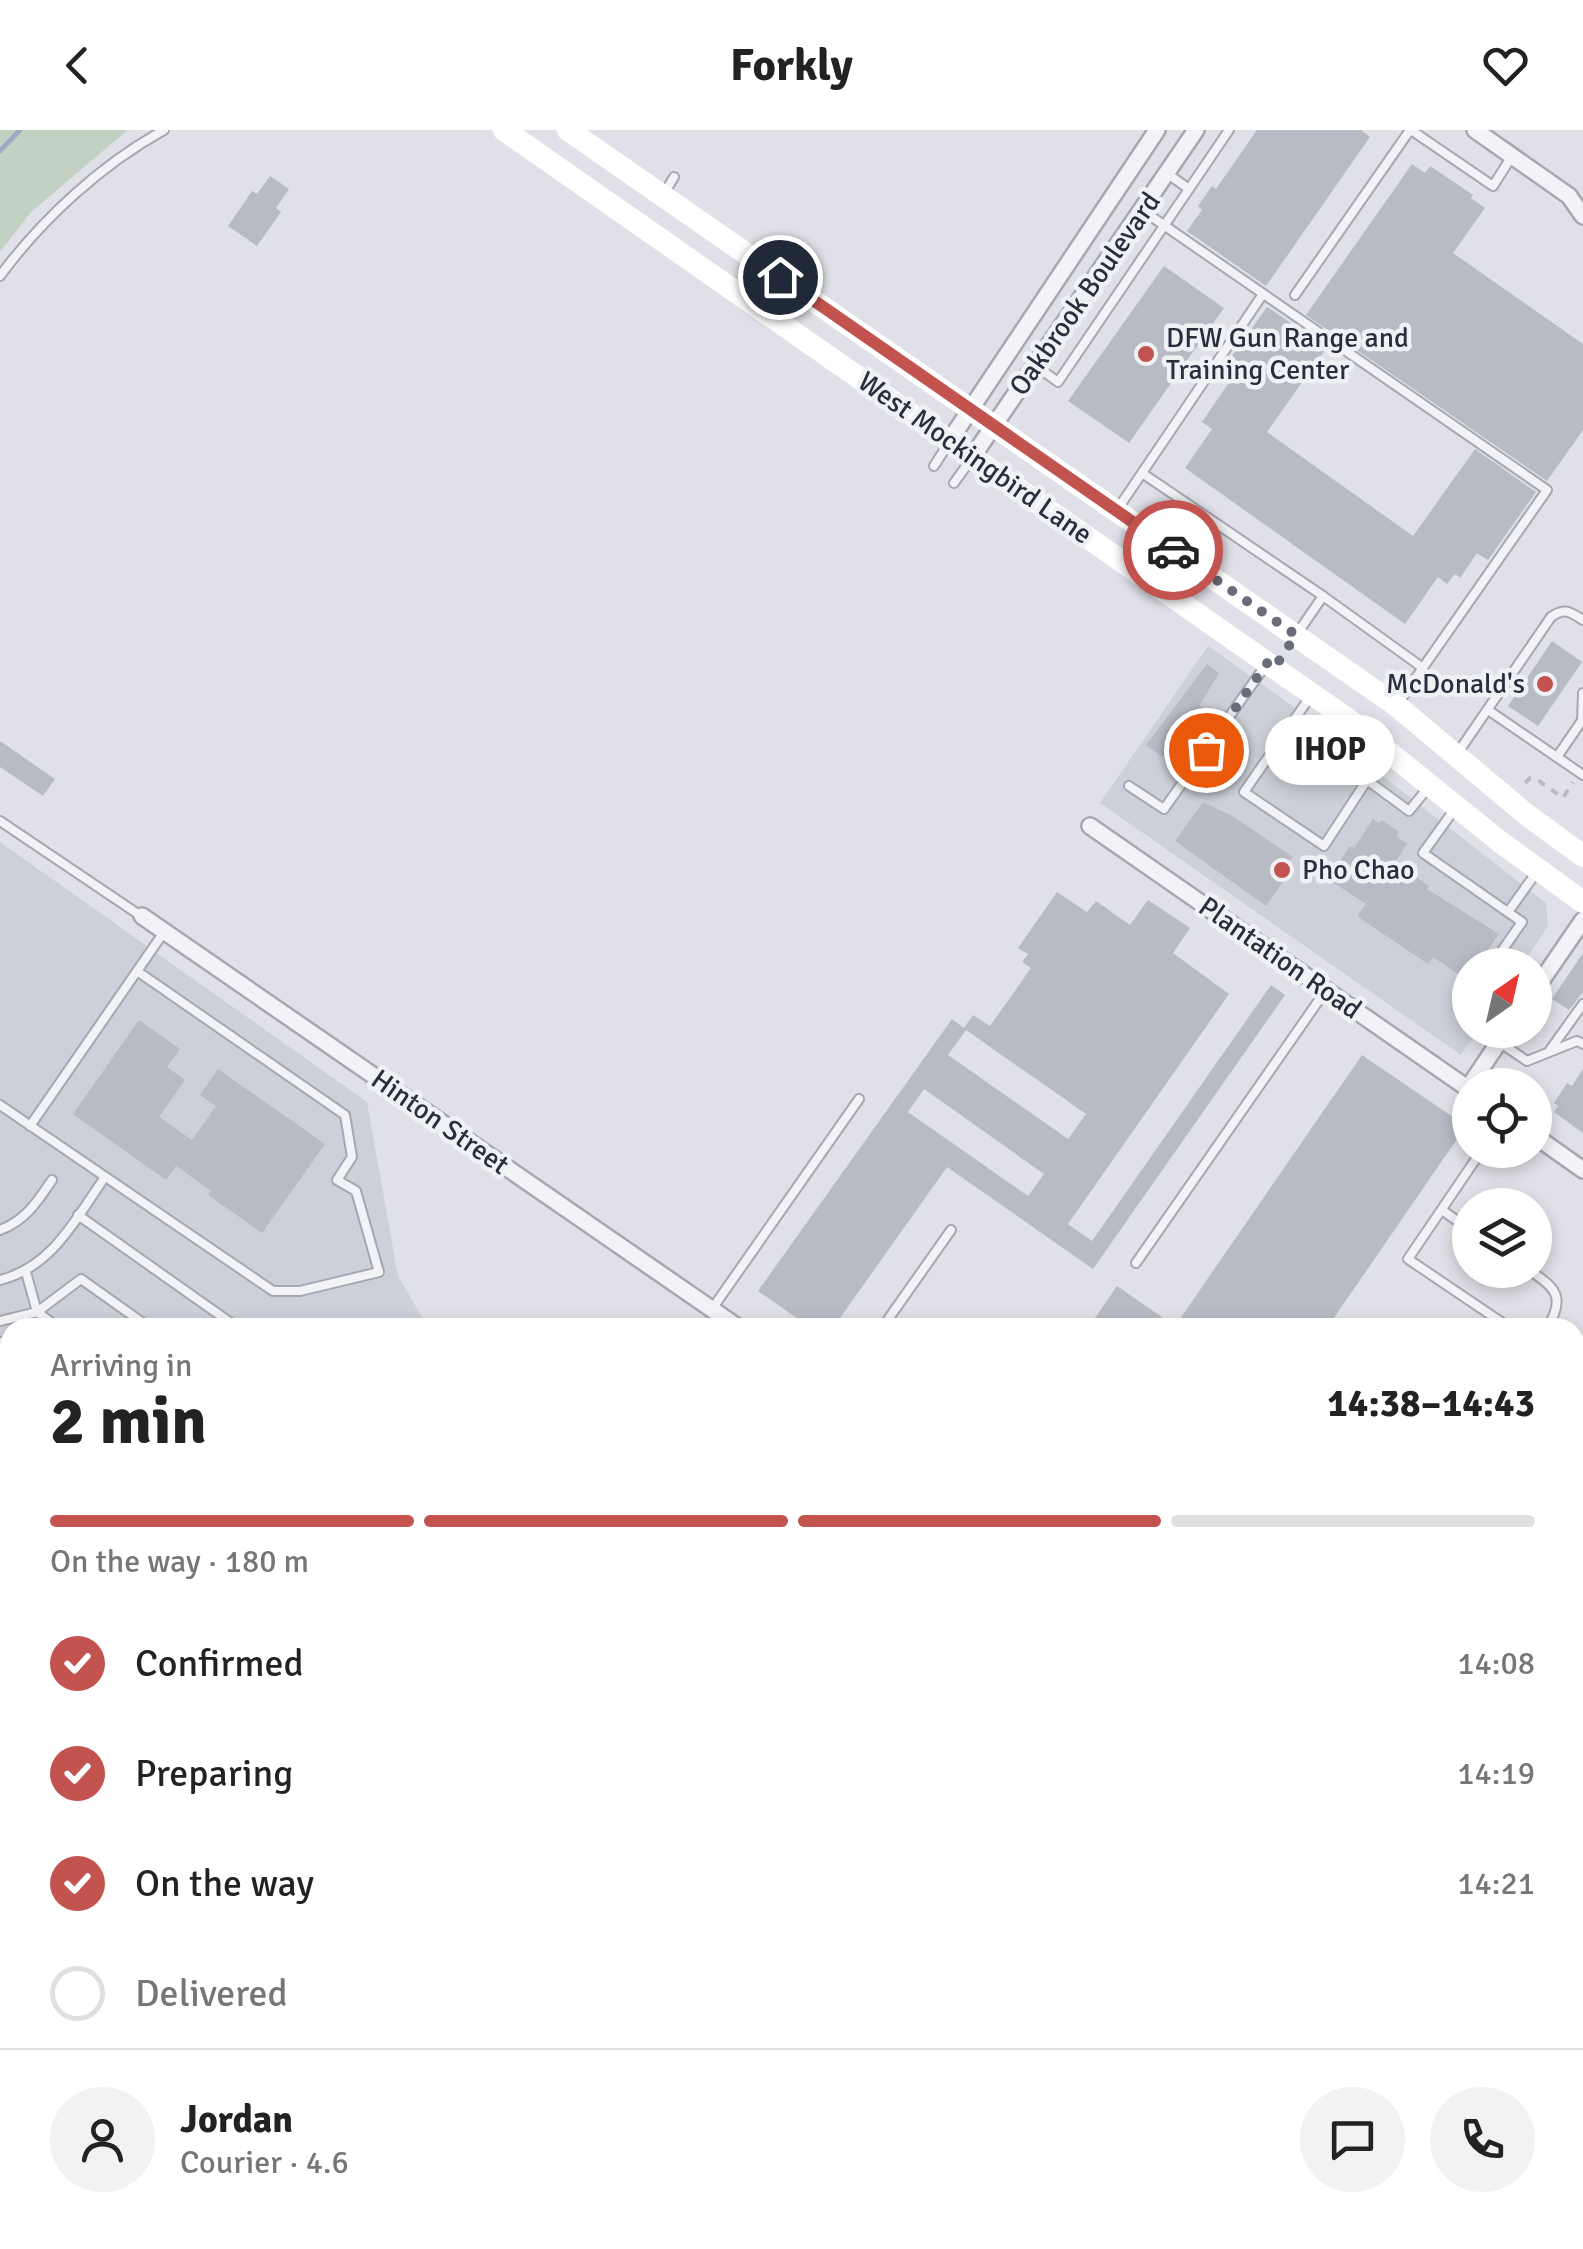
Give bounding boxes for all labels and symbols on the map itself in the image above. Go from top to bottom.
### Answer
street label: Oakbrook Boulevard [1002,186,1168,402]
pin [738,235,823,320]
place label: DFW Gun Range and Training Center [1166,321,1409,387]
marker: DFW Gun Range and Training Center [1135,343,1157,365]
street label: West Mockingbird Lane [851,364,1099,552]
courier [1123,500,1223,600]
place label: McDonald's [1386,667,1525,701]
marker: McDonald's [1534,673,1556,695]
pin [1164,708,1249,793]
callout: IHOP [1266,715,1396,785]
place label: Pho Chao [1302,853,1415,887]
marker: Pho Chao [1271,859,1293,881]
street label: Plantation Road [1192,889,1368,1027]
north arrow [1452,948,1552,1048]
street label: Hinton Street [365,1062,516,1182]

